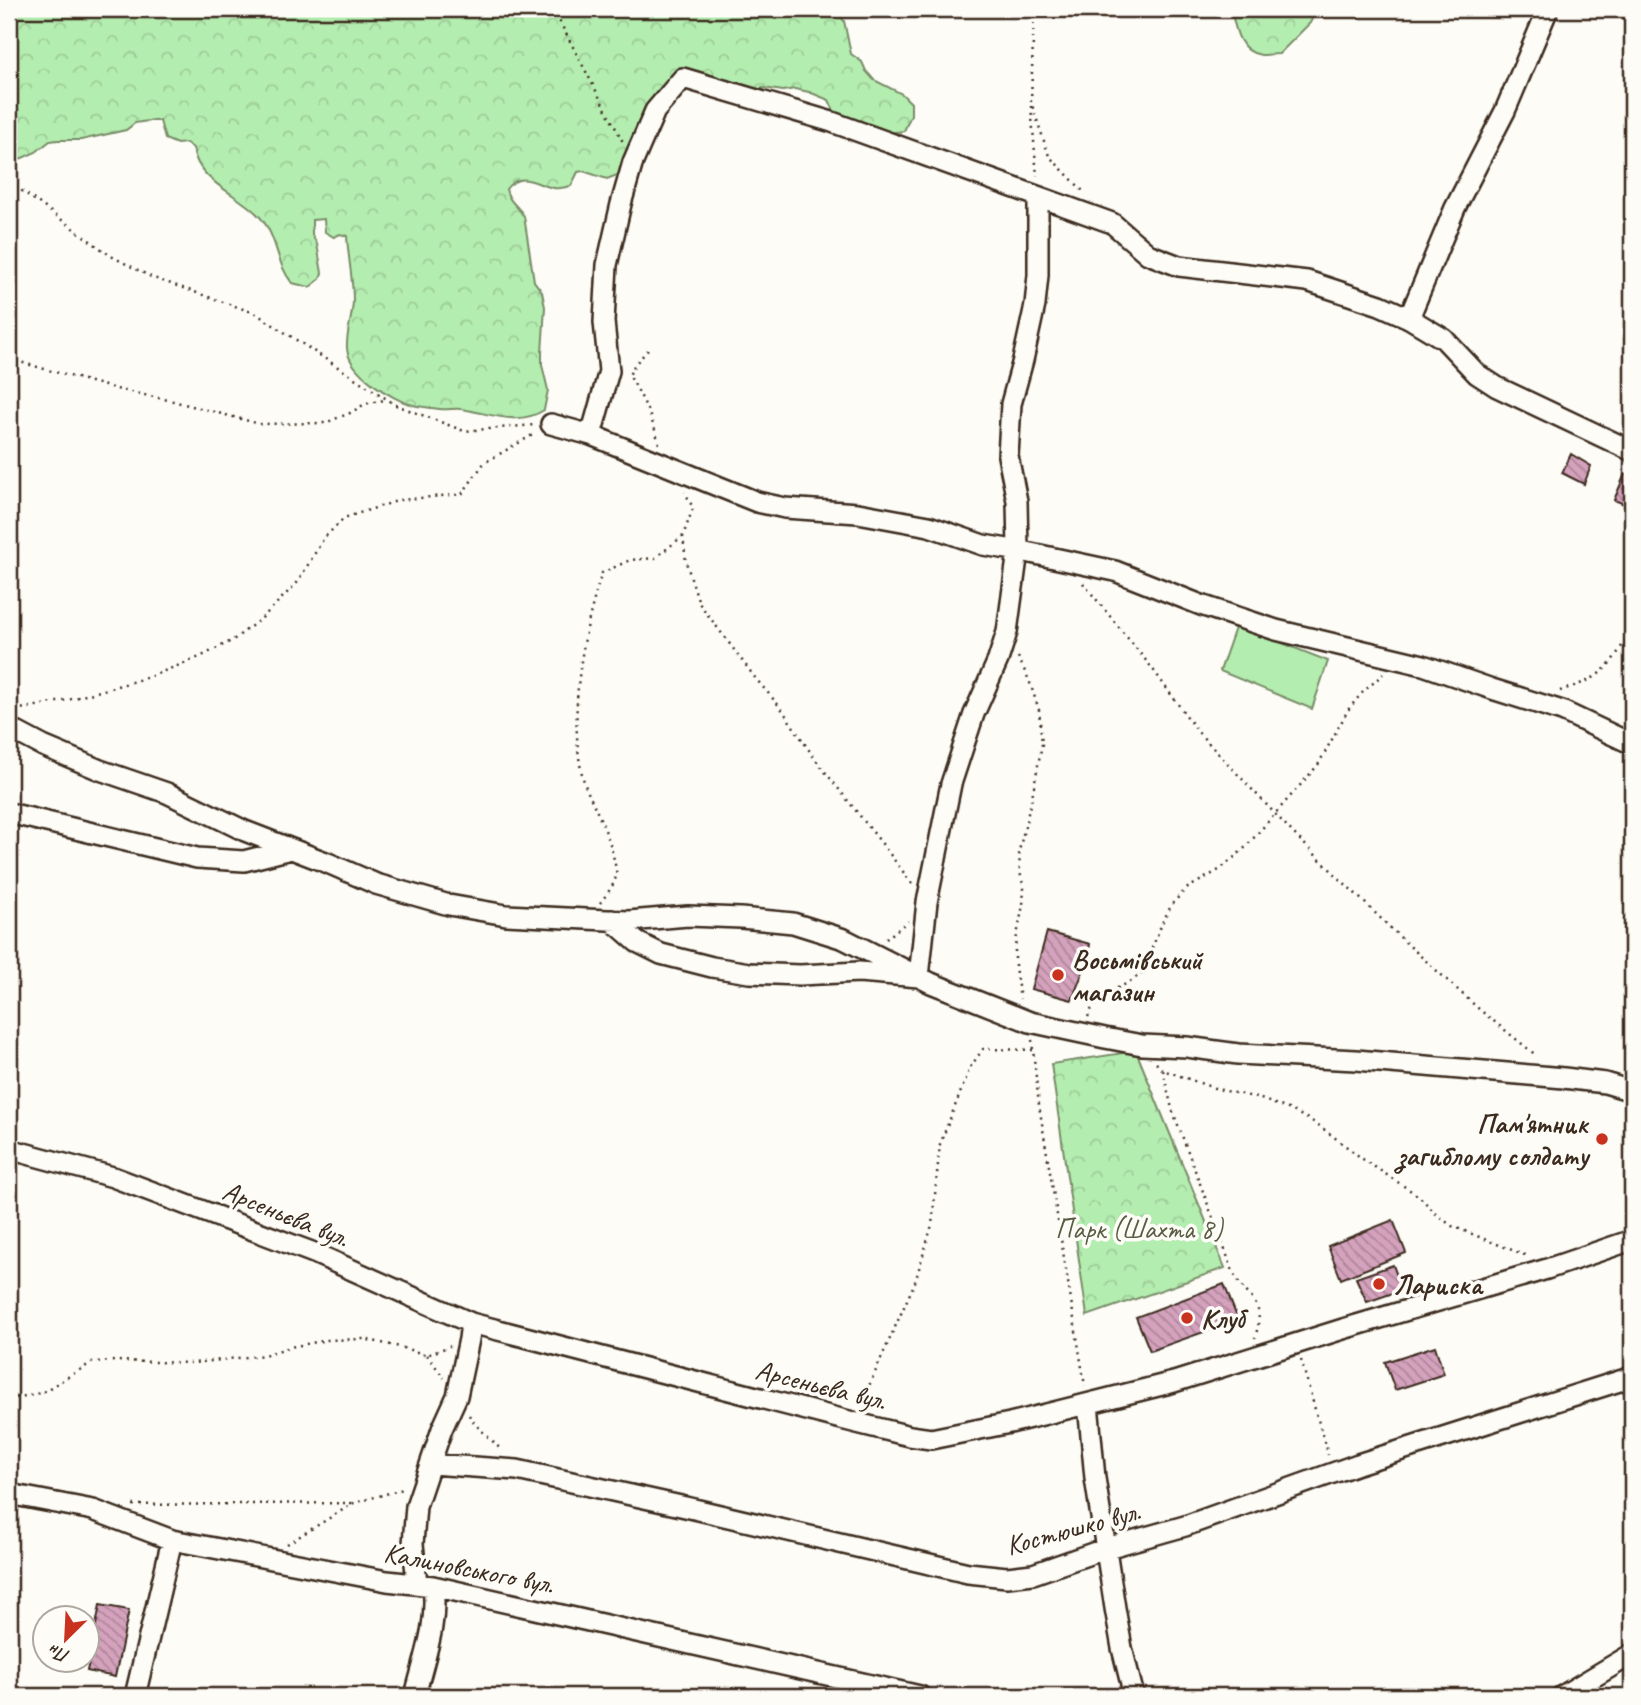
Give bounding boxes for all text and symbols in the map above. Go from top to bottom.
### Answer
place label: Восьмівський магазин [1072,942,1204,1009]
marker: Восьмівський магазин [1050,967,1066,983]
place label: Пам'ятник загиблому солдату [1394,1106,1590,1174]
marker: Пам'ятник загиблому солдату [1594,1131,1610,1147]
street label: Арсеньєва вул. [218,1173,355,1255]
park label: Парк (Шахта 8) [1055,1211,1224,1246]
place label: Лариска [1393,1267,1485,1302]
marker: Лариска [1371,1276,1387,1292]
place label: Клуб [1201,1301,1249,1336]
marker: Клуб [1179,1310,1195,1326]
street label: Арсеньєва вул. [752,1352,890,1418]
street label: Костюшко вул. [1002,1493,1144,1563]
street label: Калиновського вул. [381,1534,557,1602]
north arrow [32,1604,102,1674]
text: Пн [44,1638,73,1669]

